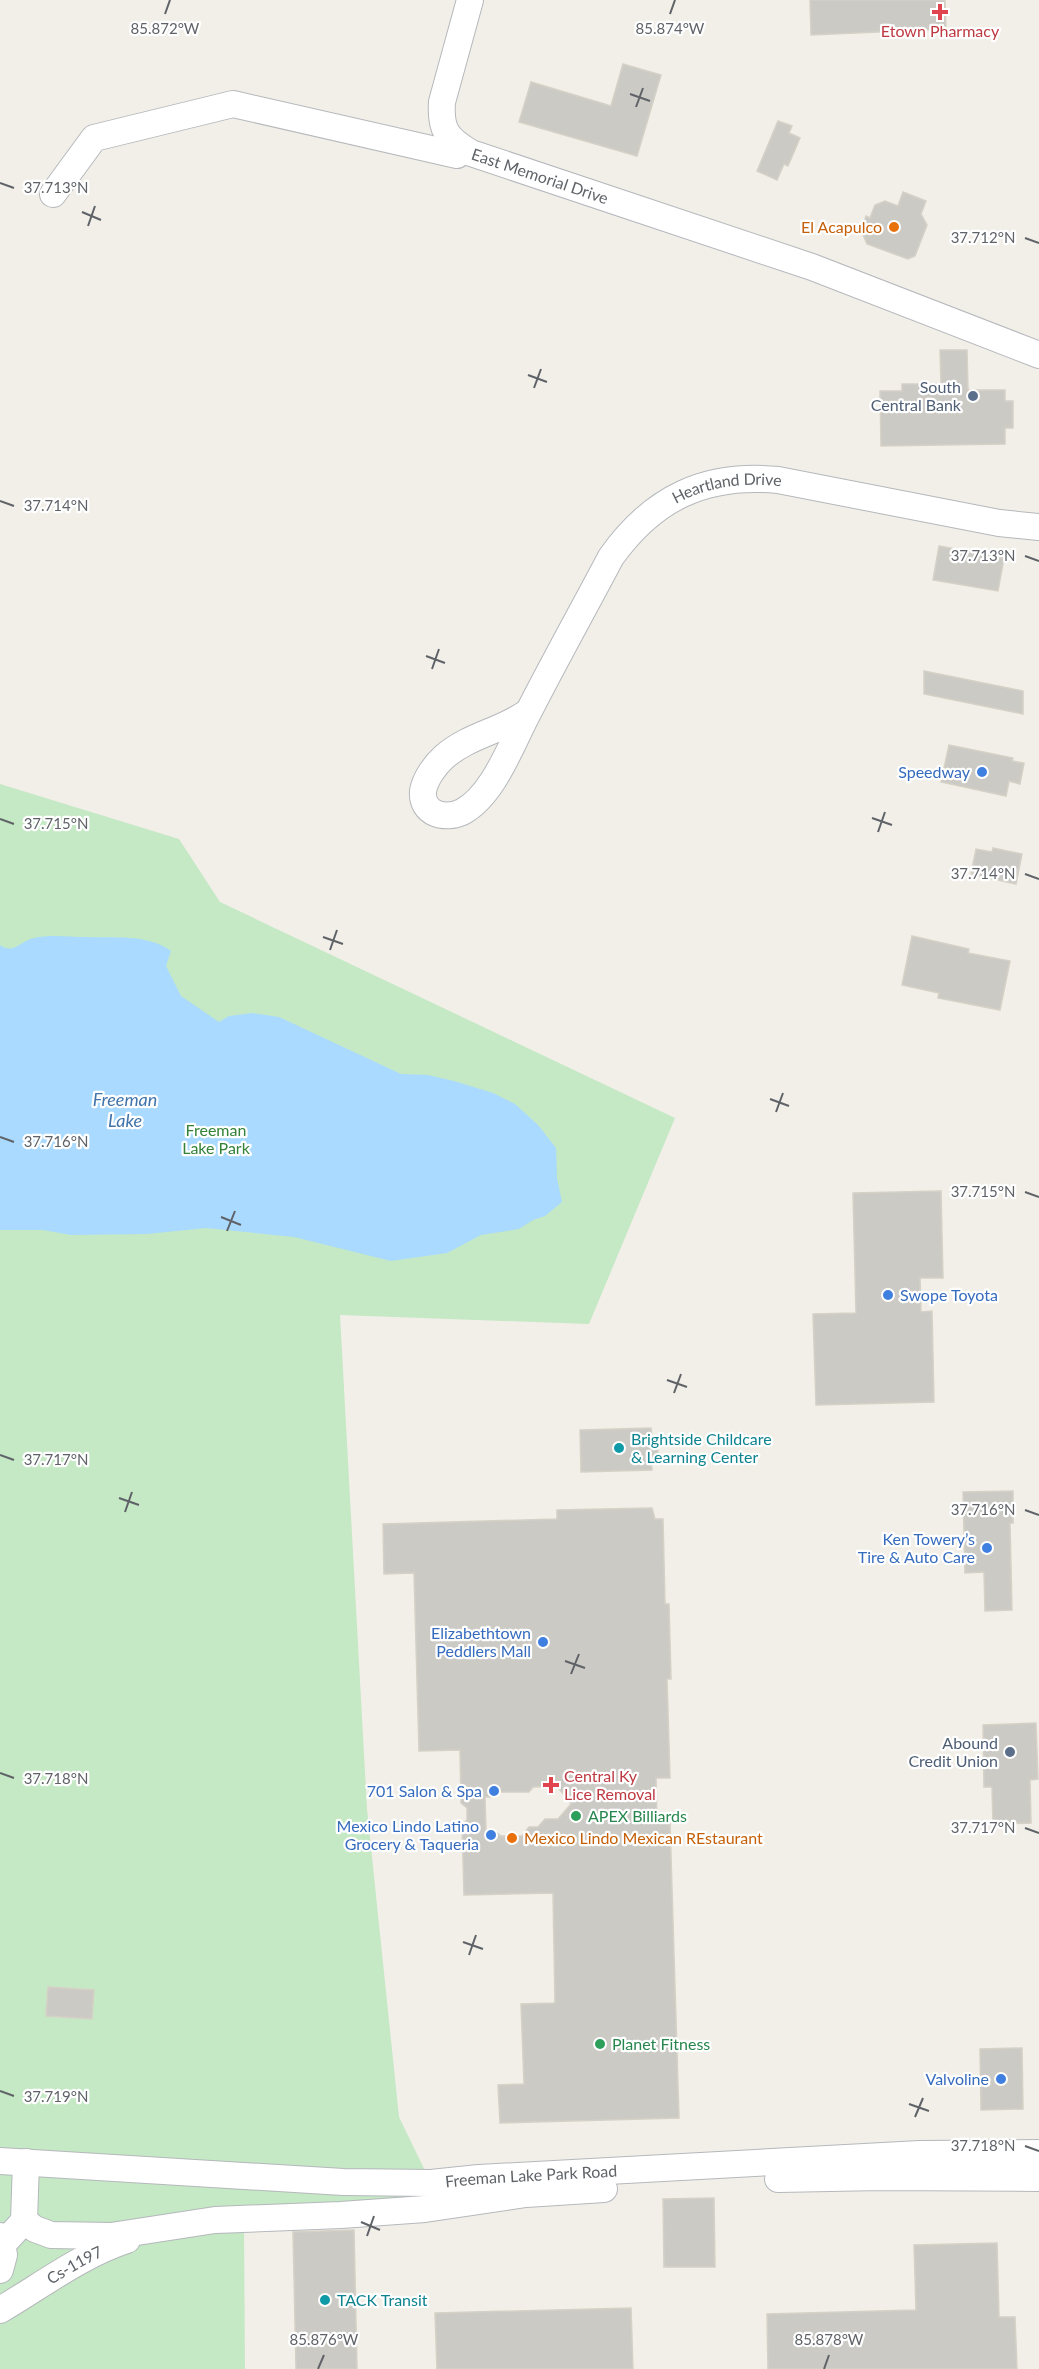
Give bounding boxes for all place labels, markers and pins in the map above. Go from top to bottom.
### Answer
marker: Etown Pharmacy [933,5,947,19]
place label: Etown Pharmacy [881,21,1000,40]
place label: El Acapulco [801,217,882,236]
marker: El Acapulco [887,220,901,234]
place label: South Central Bank [871,377,962,414]
marker: South Central Bank [966,389,980,403]
place label: Speedway [898,762,971,781]
marker: Speedway [975,765,989,779]
place label: Swope Toyota [900,1285,998,1304]
marker: Swope Toyota [881,1288,895,1302]
place label: Brightside Childcare & Learning Center [631,1429,772,1466]
marker: Brightside Childcare & Learning Center [612,1441,626,1455]
place label: Ken Towery’s Tire & Auto Care [858,1529,975,1566]
marker: Ken Towery’s Tire & Auto Care [980,1541,994,1555]
place label: Elizabethtown Peddlers Mall [431,1623,531,1660]
marker: Elizabethtown Peddlers Mall [536,1635,550,1649]
place label: Abound Credit Union [908,1733,998,1770]
marker: Abound Credit Union [1003,1745,1017,1759]
place label: Central Ky Lice Removal [564,1766,656,1803]
marker: Central Ky Lice Removal [542,1776,560,1794]
place label: 701 Salon & Spa [367,1781,482,1800]
marker: 701 Salon & Spa [487,1784,501,1798]
place label: APEX Billiards [588,1806,687,1825]
marker: APEX Billiards [569,1809,583,1823]
place label: Mexico Lindo Latino Grocery & Taqueria [337,1816,479,1853]
marker: Mexico Lindo Latino Grocery & Taqueria [484,1828,498,1842]
place label: Mexico Lindo Mexican REstaurant [524,1828,763,1847]
marker: Mexico Lindo Mexican REstaurant [505,1831,519,1845]
place label: Planet Fitness [612,2034,710,2053]
marker: Planet Fitness [593,2037,607,2051]
place label: Valvoline [926,2069,989,2088]
marker: Valvoline [994,2072,1008,2086]
place label: TACK Transit [337,2290,428,2309]
marker: TACK Transit [318,2293,332,2307]

